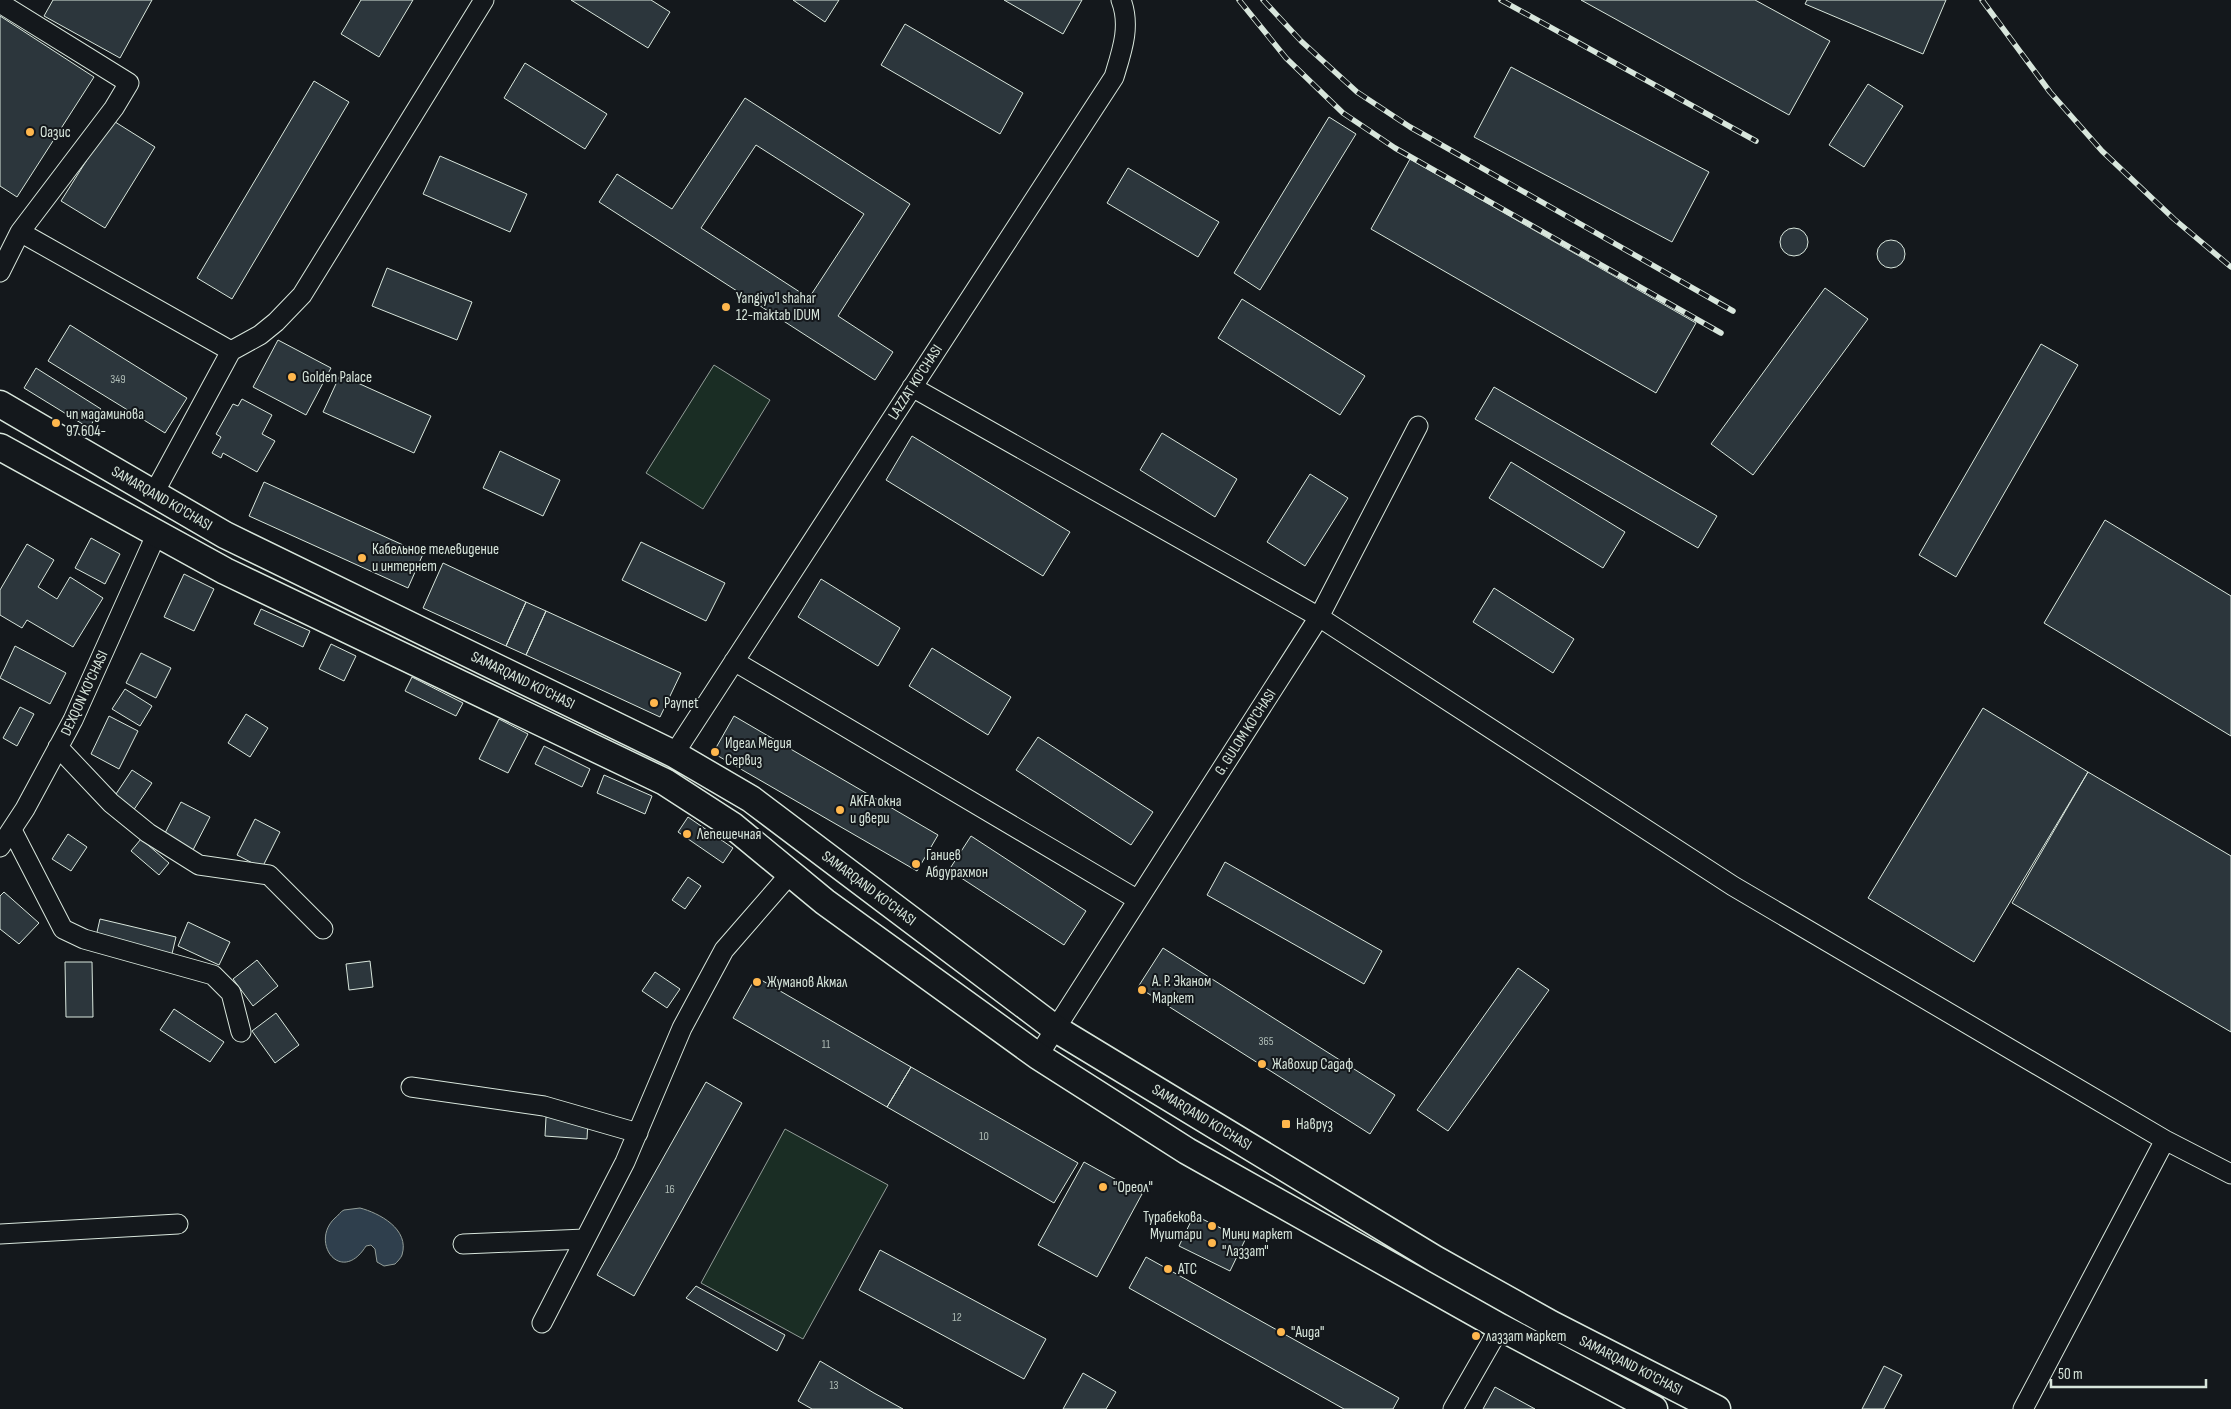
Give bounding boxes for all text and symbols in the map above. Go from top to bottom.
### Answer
place label: Оазис [40,123,71,142]
marker: Оазис [24,126,36,138]
place label: Yangiyo'l shahar 12-maktab IDUM [736,289,820,325]
marker: Yangiyo'l shahar 12-maktab IDUM [720,301,732,313]
street label: LAZZAT KO'CHASI [884,341,947,424]
place label: Golden Palace [302,368,372,387]
marker: Golden Palace [286,371,298,383]
house number: 349 [110,372,126,387]
place label: чп мадаминова 97 604- [66,405,144,441]
marker: чп мадаминова 97 604- [50,417,62,429]
street label: SAMARQAND KO'CHASI [108,462,216,535]
place label: Кабельное телевидение и интернет [372,540,499,576]
marker: Кабельное телевидение и интернет [356,552,368,564]
street label: SAMARQAND KO'CHASI [468,647,578,714]
street label: DEXQON KO'CHASI [56,648,112,739]
street label: G. GULOM KO'CHASI [1211,686,1280,779]
place label: Paynet [664,694,699,713]
marker: Paynet [648,697,660,709]
place label: Идеал Медия Сервиз [725,734,792,770]
marker: Идеал Медия Сервиз [709,746,721,758]
place label: AKFA окна и двери [849,792,902,828]
marker: AKFA окна и двери [834,804,846,816]
place label: Лепешечная [696,825,762,844]
marker: Лепешечная [681,828,693,840]
place label: Ганиев Абдурахмон [925,846,988,882]
street label: SAMARQAND KO'CHASI [818,847,920,930]
marker: Ганиев Абдурахмон [910,858,922,870]
place label: А. Р. Эканом Маркет [1151,972,1211,1008]
place label: Жуманов Акмал [767,973,848,992]
marker: Жуманов Акмал [751,976,763,988]
marker: А. Р. Эканом Маркет [1136,984,1148,996]
house number: 365 [1258,1034,1274,1049]
house number: 11 [822,1037,831,1052]
place label: Жавохир Садаф [1272,1055,1353,1074]
marker: Жавохир Садаф [1256,1058,1268,1070]
street label: SAMARQAND KO'CHASI [1148,1080,1255,1155]
place label: Навруз [1296,1115,1333,1134]
marker: Навруз [1280,1118,1292,1130]
house number: 10 [979,1129,989,1144]
place label: "Ореол" [1113,1178,1153,1197]
marker: "Ореол" [1097,1181,1109,1193]
house number: 16 [665,1182,675,1197]
place label: Турабекова Муштари [1143,1208,1202,1244]
marker: Турабекова Муштари [1206,1220,1218,1232]
place label: Мини маркет "Лаззат" [1222,1225,1293,1261]
marker: Мини маркет "Лаззат" [1206,1237,1218,1249]
place label: АТС [1177,1260,1197,1279]
marker: АТС [1162,1263,1174,1275]
house number: 12 [952,1310,962,1325]
place label: "Аида" [1291,1323,1324,1342]
marker: "Аида" [1275,1326,1287,1338]
place label: лаззат маркет [1486,1327,1566,1346]
marker: лаззат маркет [1470,1330,1482,1342]
street label: SAMARQAND KO'CHASI [1576,1331,1686,1400]
scale bar [2051,1356,2206,1388]
text: 50 m [2058,1365,2083,1384]
house number: 13 [829,1378,839,1393]

